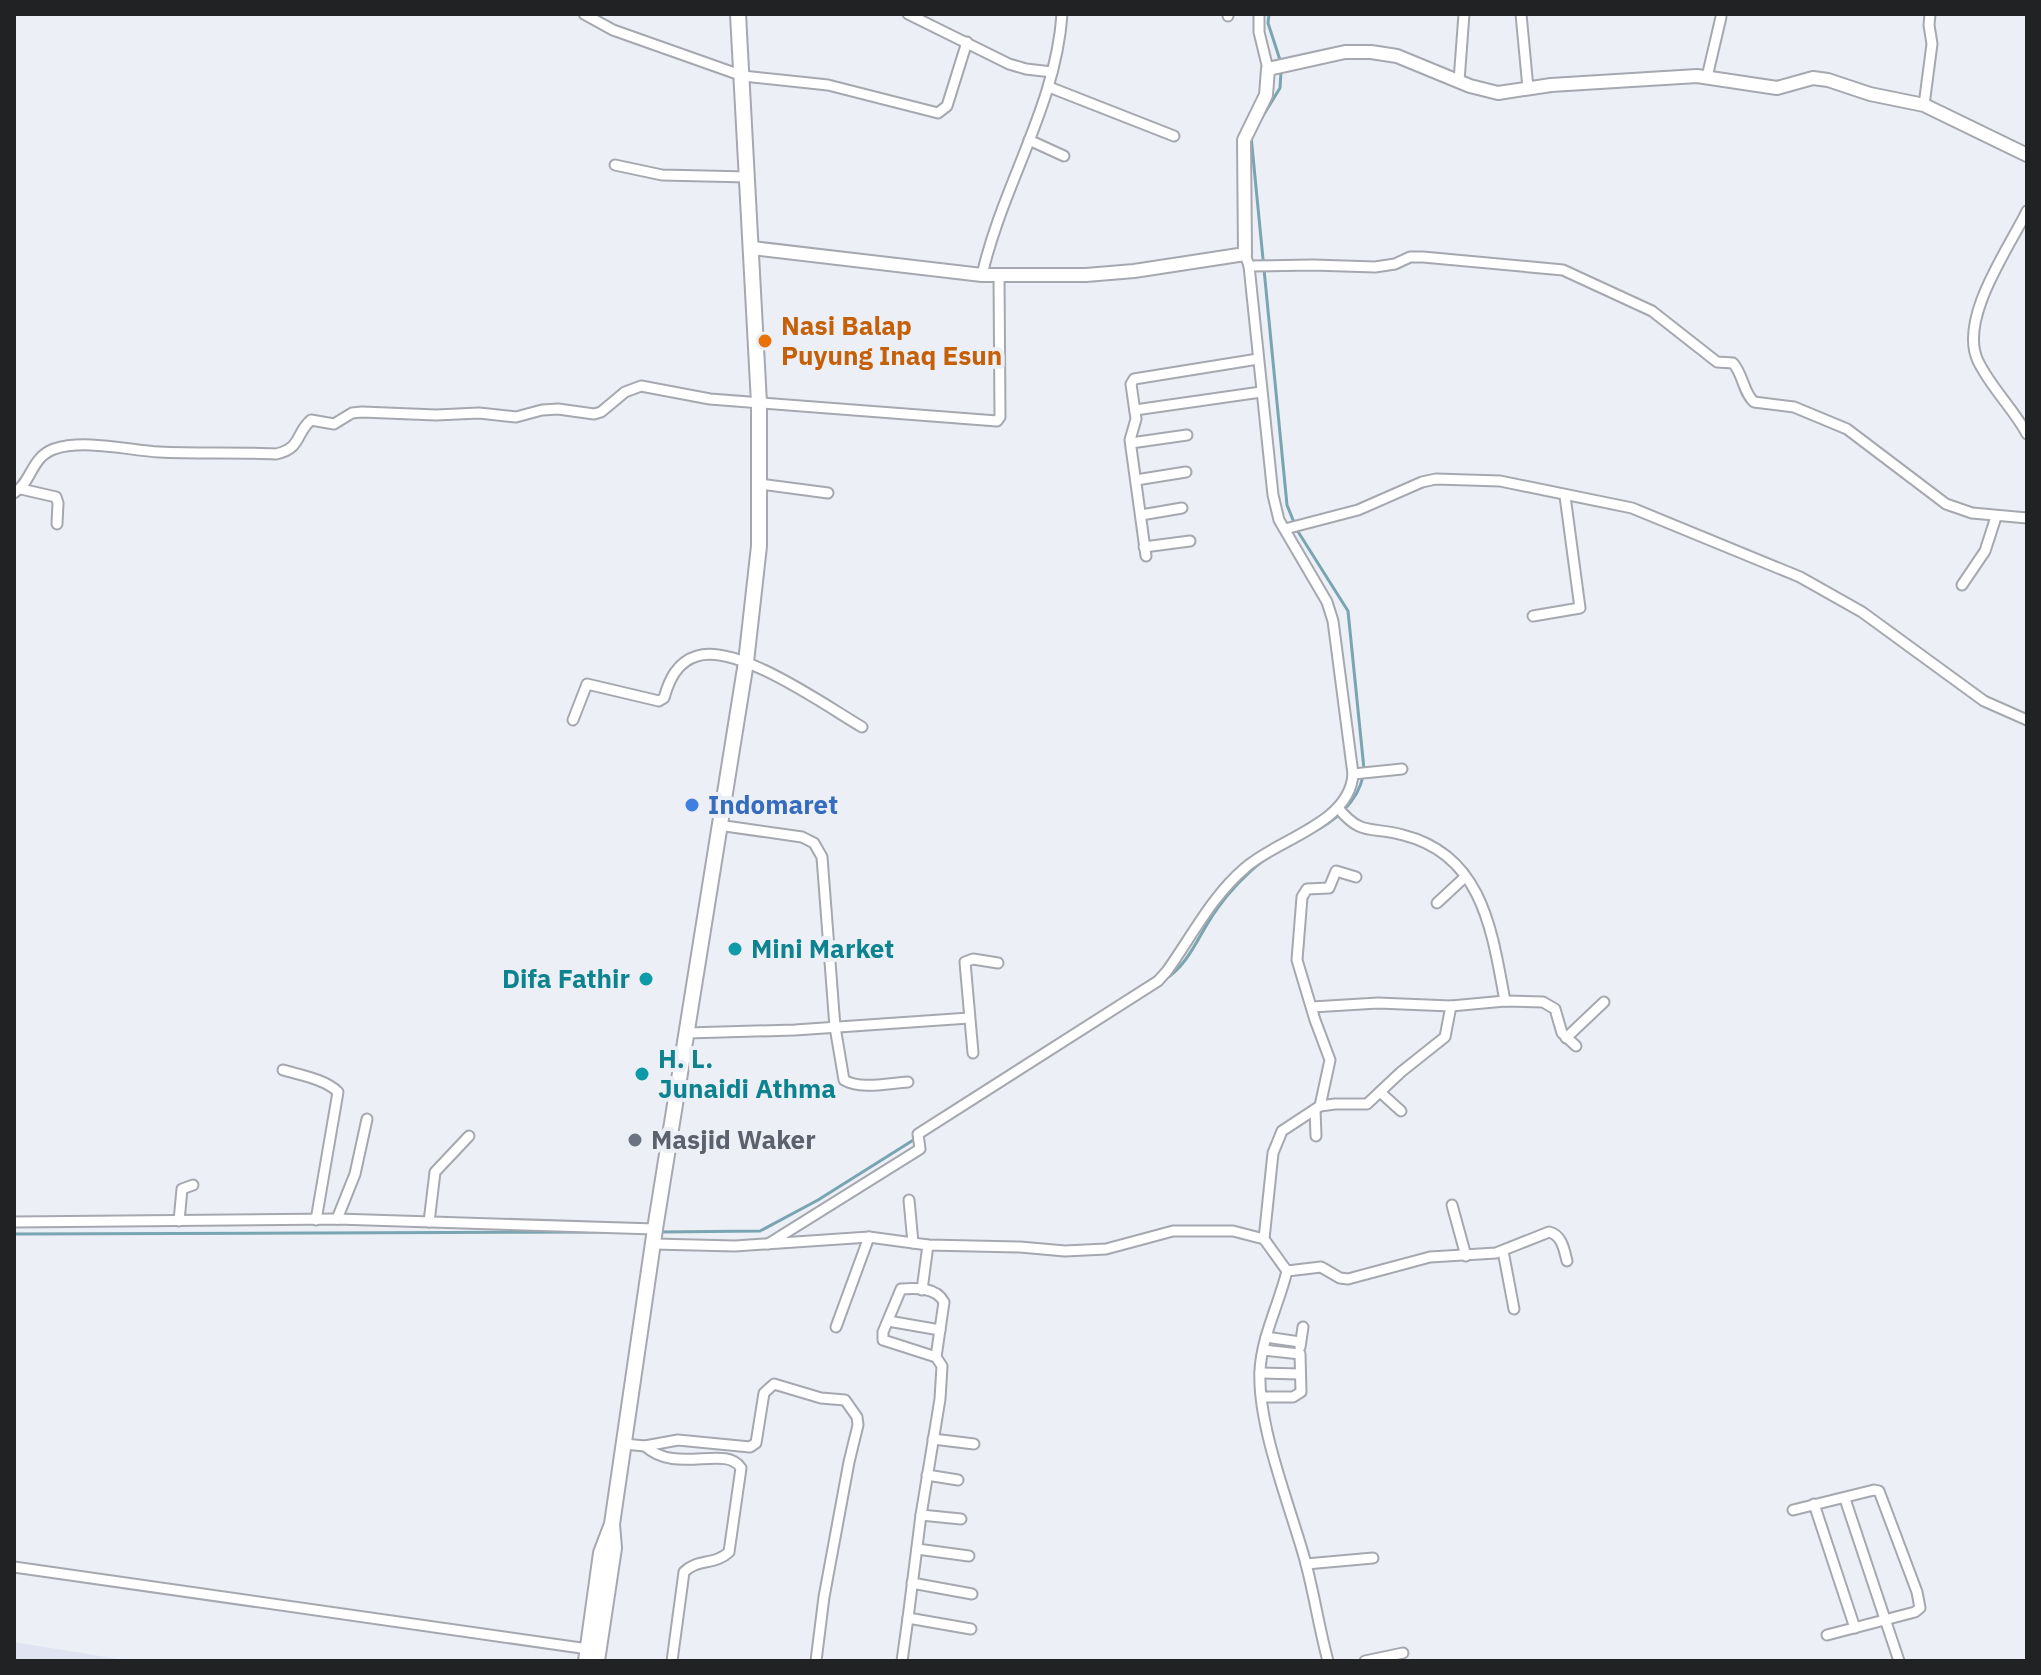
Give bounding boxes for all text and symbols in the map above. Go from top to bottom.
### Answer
place label: Nasi Balap Puyung Inaq Esun [781,308,1002,372]
marker: Nasi Balap Puyung Inaq Esun [756,332,774,350]
place label: Indomaret [708,787,838,821]
marker: Indomaret [683,796,701,814]
place label: Mini Market [751,931,894,965]
marker: Mini Market [726,940,744,958]
place label: Difa Fathir [502,961,630,995]
marker: Difa Fathir [637,970,655,988]
place label: H. L. Junaidi Athma [658,1041,836,1105]
marker: H. L. Junaidi Athma [633,1065,651,1083]
place label: Masjid Waker [651,1122,816,1156]
marker: Masjid Waker [626,1131,644,1149]

